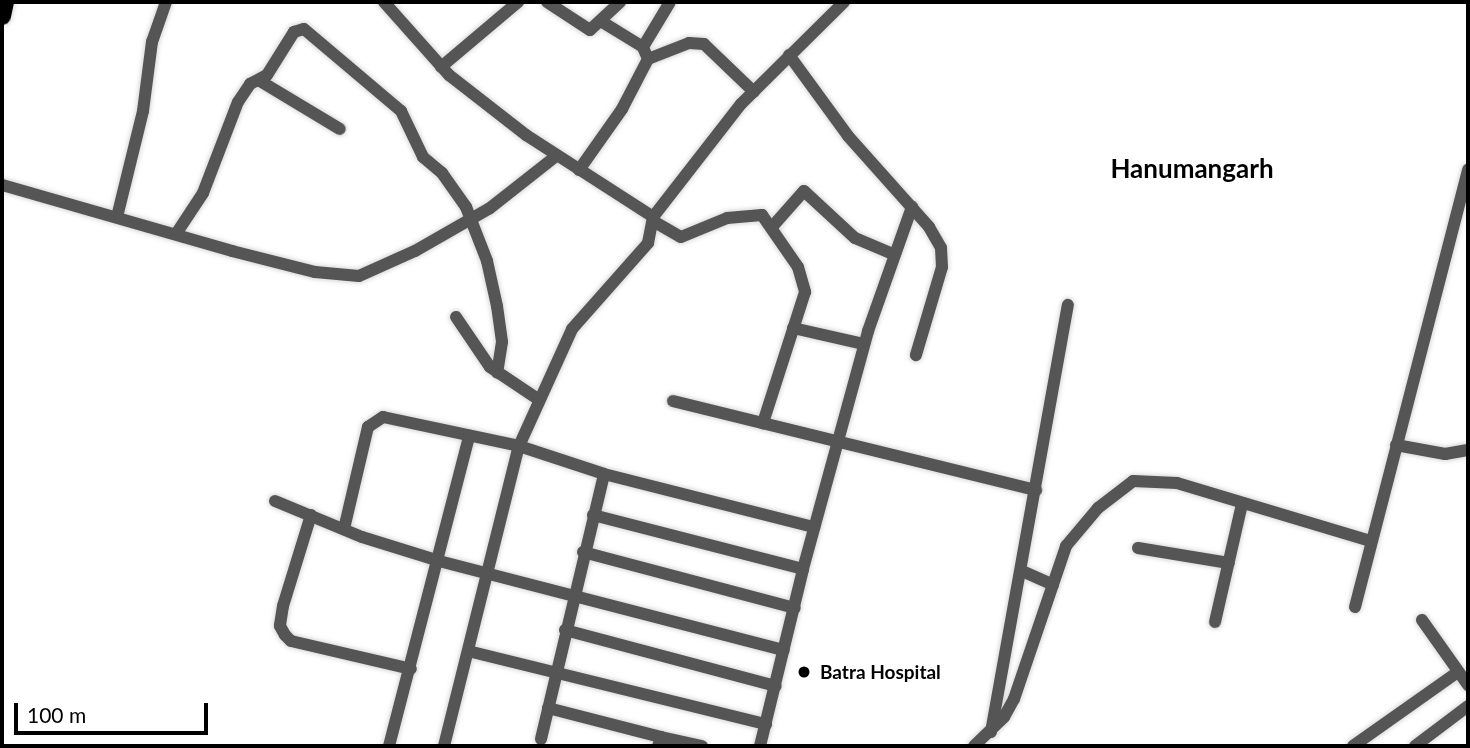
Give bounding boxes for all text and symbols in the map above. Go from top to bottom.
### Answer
district label: Hanumangarh [1110,153,1274,185]
place label: Batra Hospital [820,661,941,683]
marker: Batra Hospital [794,662,814,682]
scale bar [18,688,212,732]
text: 100 m [27,702,86,727]

